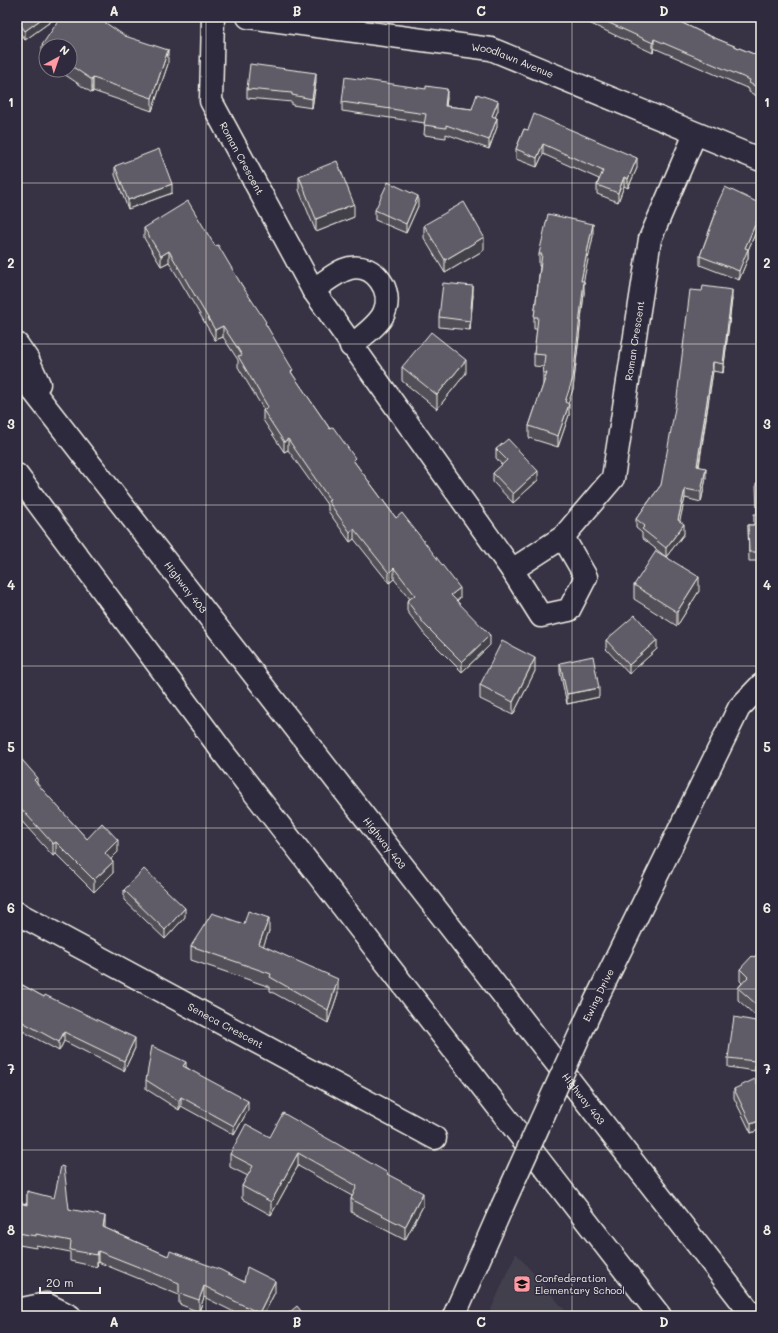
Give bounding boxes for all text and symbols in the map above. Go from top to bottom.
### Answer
text: A [109,2,119,19]
text: B [293,2,302,19]
text: C [476,2,486,19]
text: D [659,2,669,19]
north arrow [38,38,78,78]
street label: Woodlawn Avenue [471,40,556,81]
text: N [57,42,73,58]
text: 1 [8,93,14,110]
text: 1 [764,93,770,110]
street label: Roman Crescent [217,119,267,197]
text: 2 [7,254,15,271]
text: 2 [763,254,771,271]
street label: Roman Crescent [621,300,647,382]
text: 3 [7,415,15,432]
text: 3 [763,415,771,432]
street label: Highway 403 [161,558,211,616]
text: 4 [7,576,15,593]
text: 4 [763,576,771,593]
text: 5 [7,738,15,755]
text: 5 [763,738,771,755]
street label: Highway 403 [360,814,409,872]
text: 6 [7,899,15,916]
text: 6 [763,899,771,916]
street label: Ewing Drive [579,966,617,1024]
street label: Seneca Crescent [185,999,266,1051]
text: 7 [7,1060,15,1077]
text: 7 [763,1060,771,1077]
street label: Highway 403 [559,1070,608,1127]
text: 8 [7,1221,15,1238]
text: 8 [763,1221,771,1238]
scale bar [40,1269,100,1295]
place label: Confederation Elementary School [535,1271,625,1297]
text: 20 m [46,1274,74,1290]
school or university icon: Confederation Elementary School [512,1274,532,1294]
text: A [109,1313,119,1330]
text: B [293,1313,302,1330]
text: C [476,1313,486,1330]
text: D [659,1313,669,1330]

